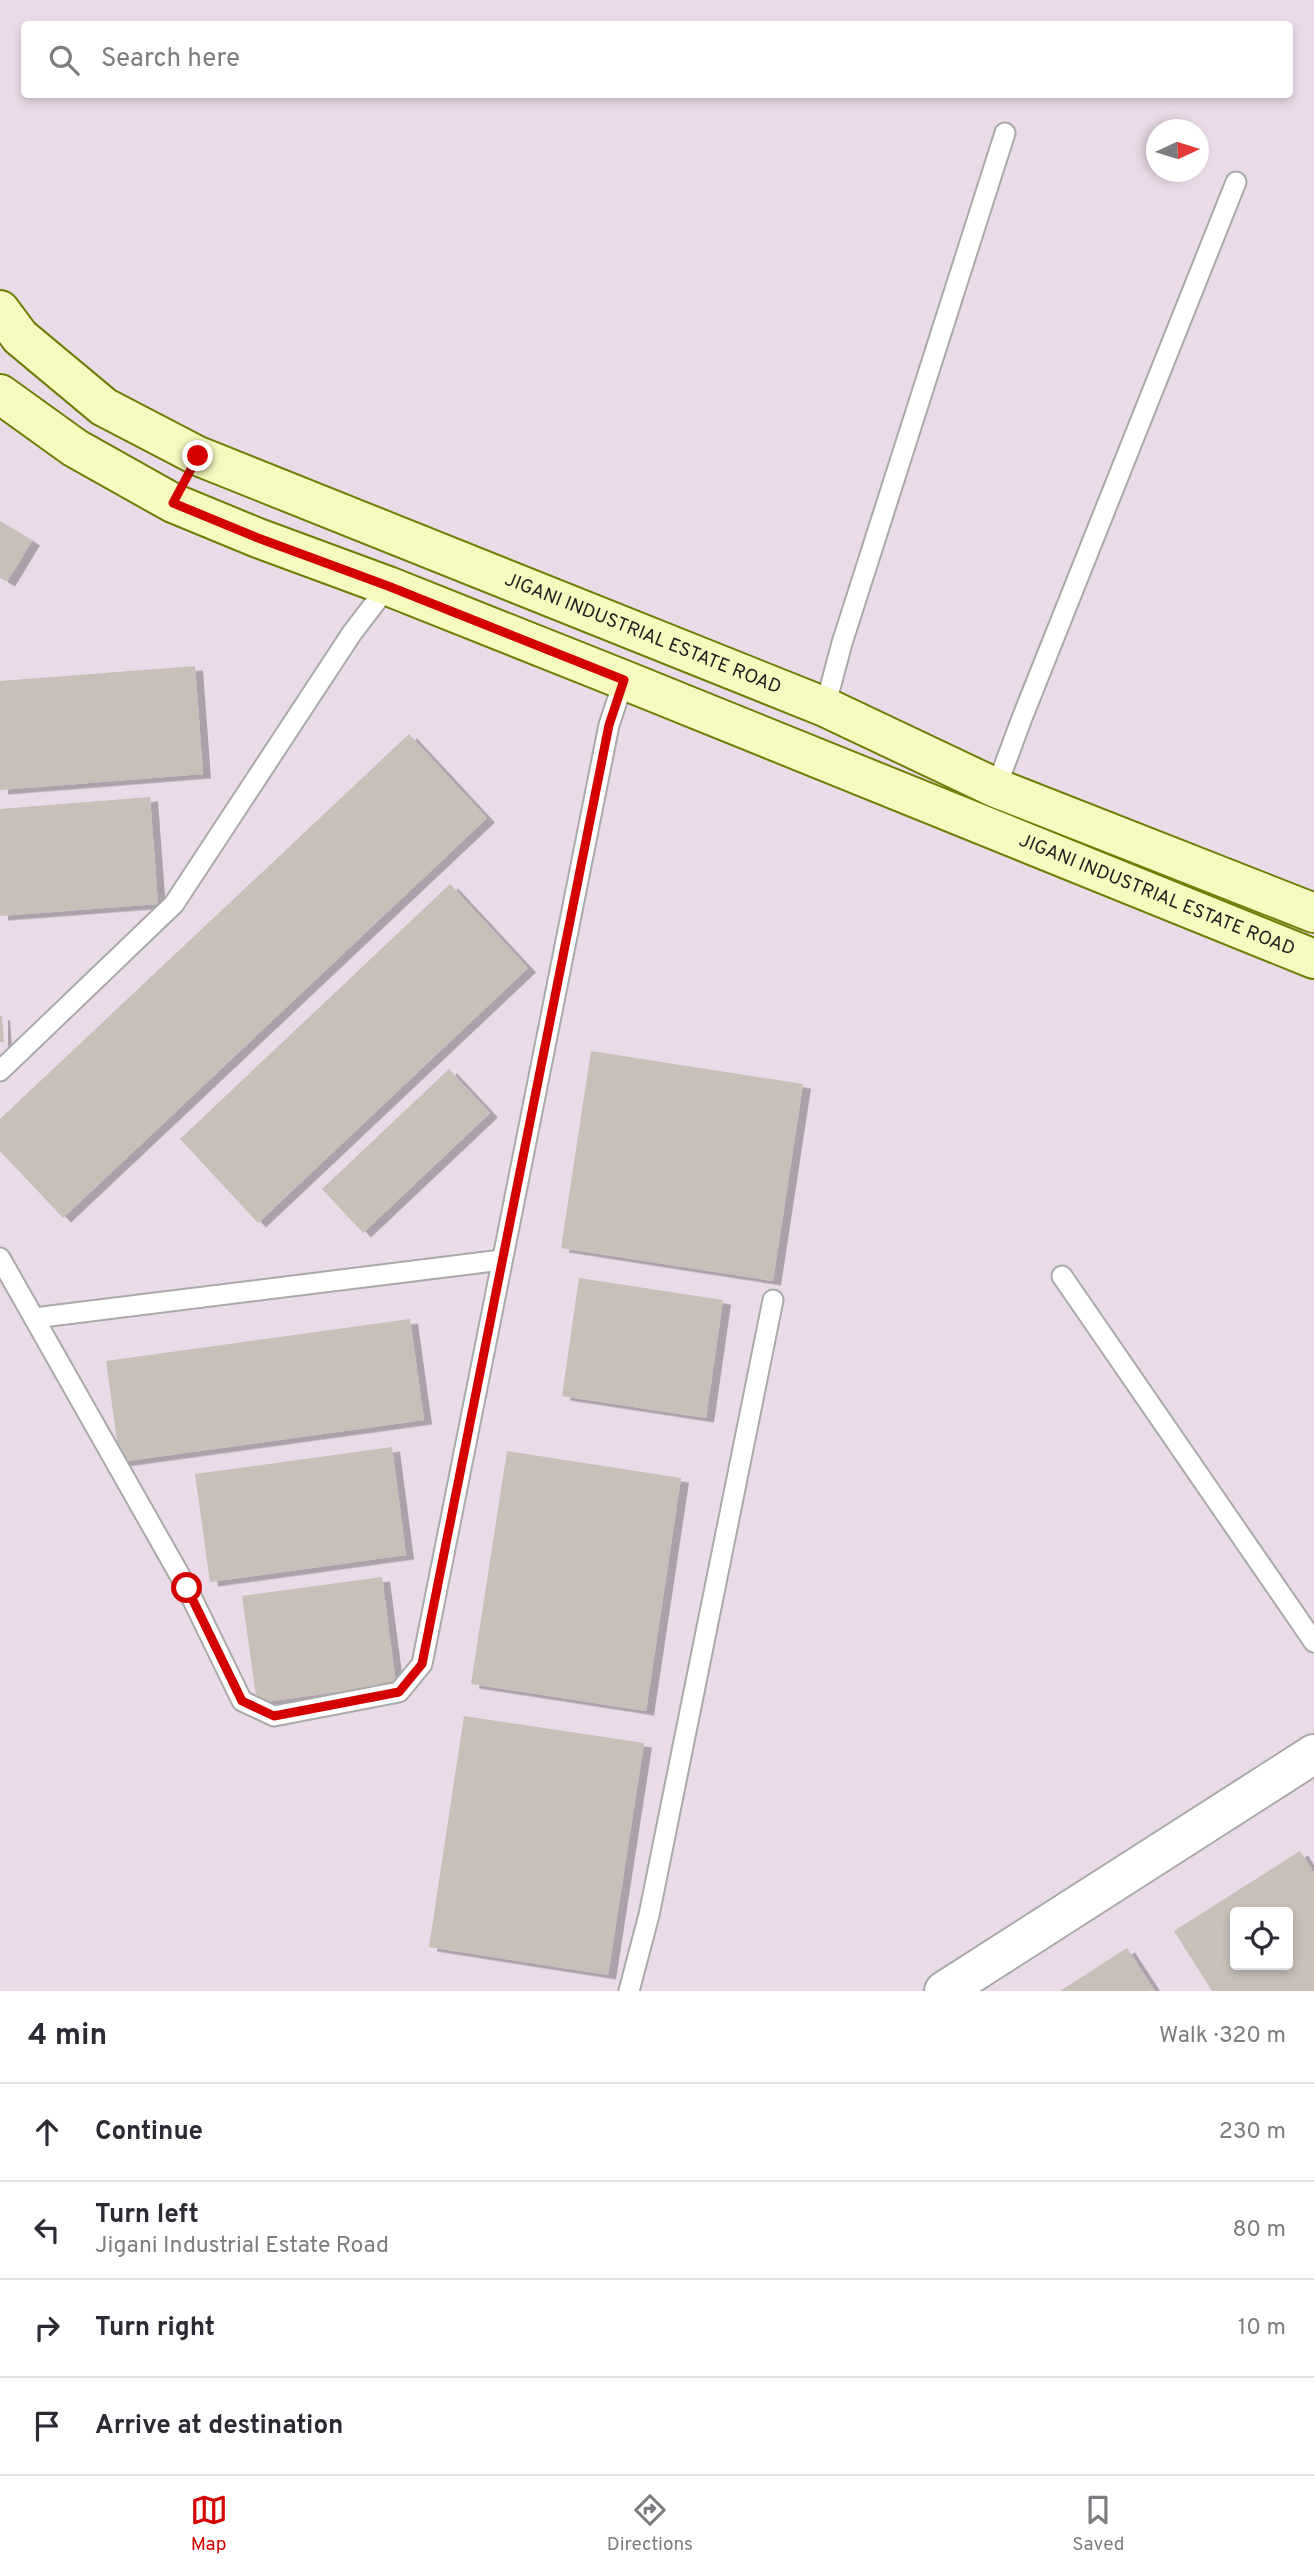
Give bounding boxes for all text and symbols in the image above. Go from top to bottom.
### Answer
search box [21,21,1293,98]
icon: search [45,41,83,79]
text: Search here [101,43,240,76]
north arrow [1146,119,1209,182]
route end [182,440,213,471]
street label: JIGANI INDUSTRIAL ESTATE ROAD [501,568,785,700]
street label: JIGANI INDUSTRIAL ESTATE ROAD [1015,829,1298,962]
route start [171,1572,202,1603]
map controls [1230,1907,1293,1970]
button: locate [1230,1907,1293,1970]
text: 4 min [28,2018,107,2055]
text: Walk · 320 m [1159,2022,1286,2051]
icon: ahead [28,2113,66,2151]
text: Continue [95,2116,203,2149]
text: 230 m [1219,2118,1286,2147]
text: Turn left [95,2199,199,2232]
icon: left [28,2211,66,2249]
text: 80 m [1233,2216,1286,2245]
text: Jigani Industrial Estate Road [95,2232,389,2261]
icon: right [28,2309,66,2347]
text: Turn right [95,2312,215,2345]
text: 10 m [1238,2314,1286,2343]
icon: arrive [28,2407,66,2445]
text: Arrive at destination [95,2410,343,2443]
tab: Map [190,2491,228,2557]
tab: Directions [607,2491,693,2557]
tab: Saved [1072,2491,1124,2557]

